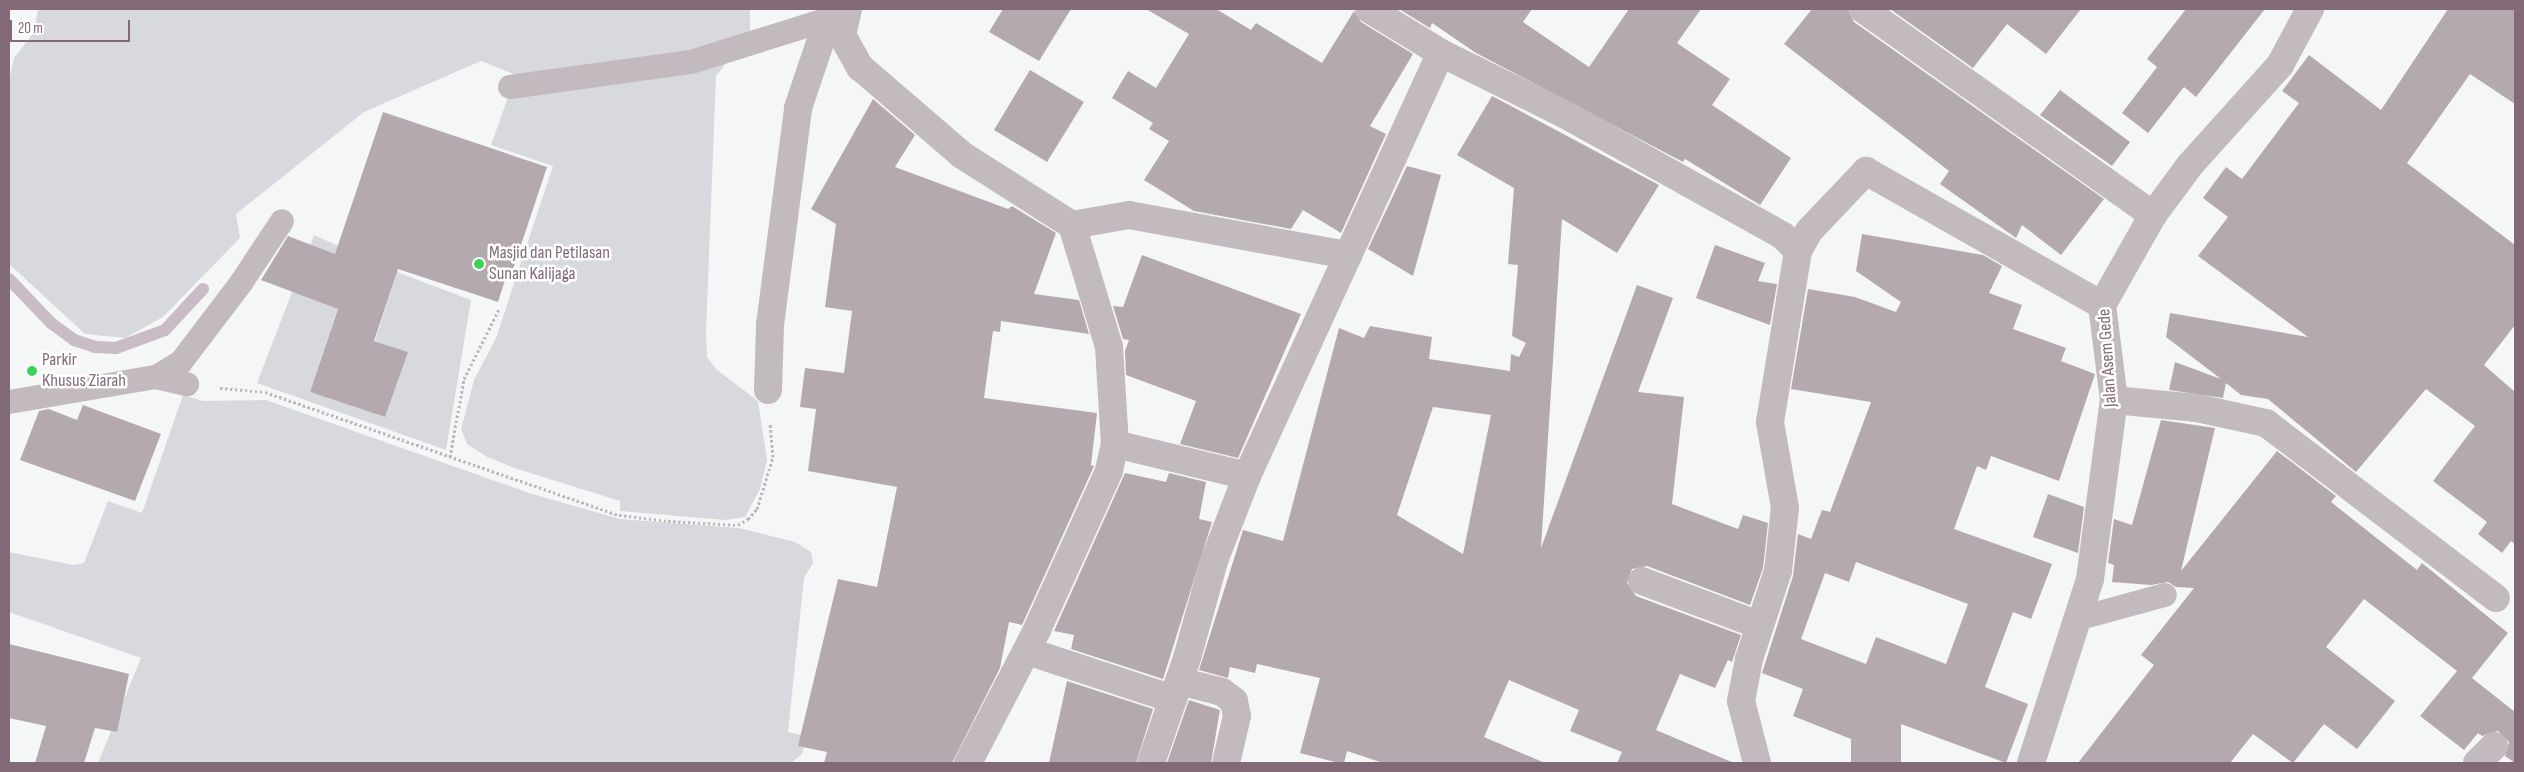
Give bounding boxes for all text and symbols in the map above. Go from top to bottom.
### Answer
scale bar [12,10,132,42]
text: 20 m [18,19,43,38]
place label: Masjid dan Petilasan Sunan Kalijaga [489,243,610,286]
marker: Masjid dan Petilasan Sunan Kalijaga [473,258,485,270]
street label: Jalan Asem Gede [2094,308,2122,408]
place label: Parkir Khusus Ziarah [42,350,126,392]
marker: Parkir Khusus Ziarah [26,365,38,377]

